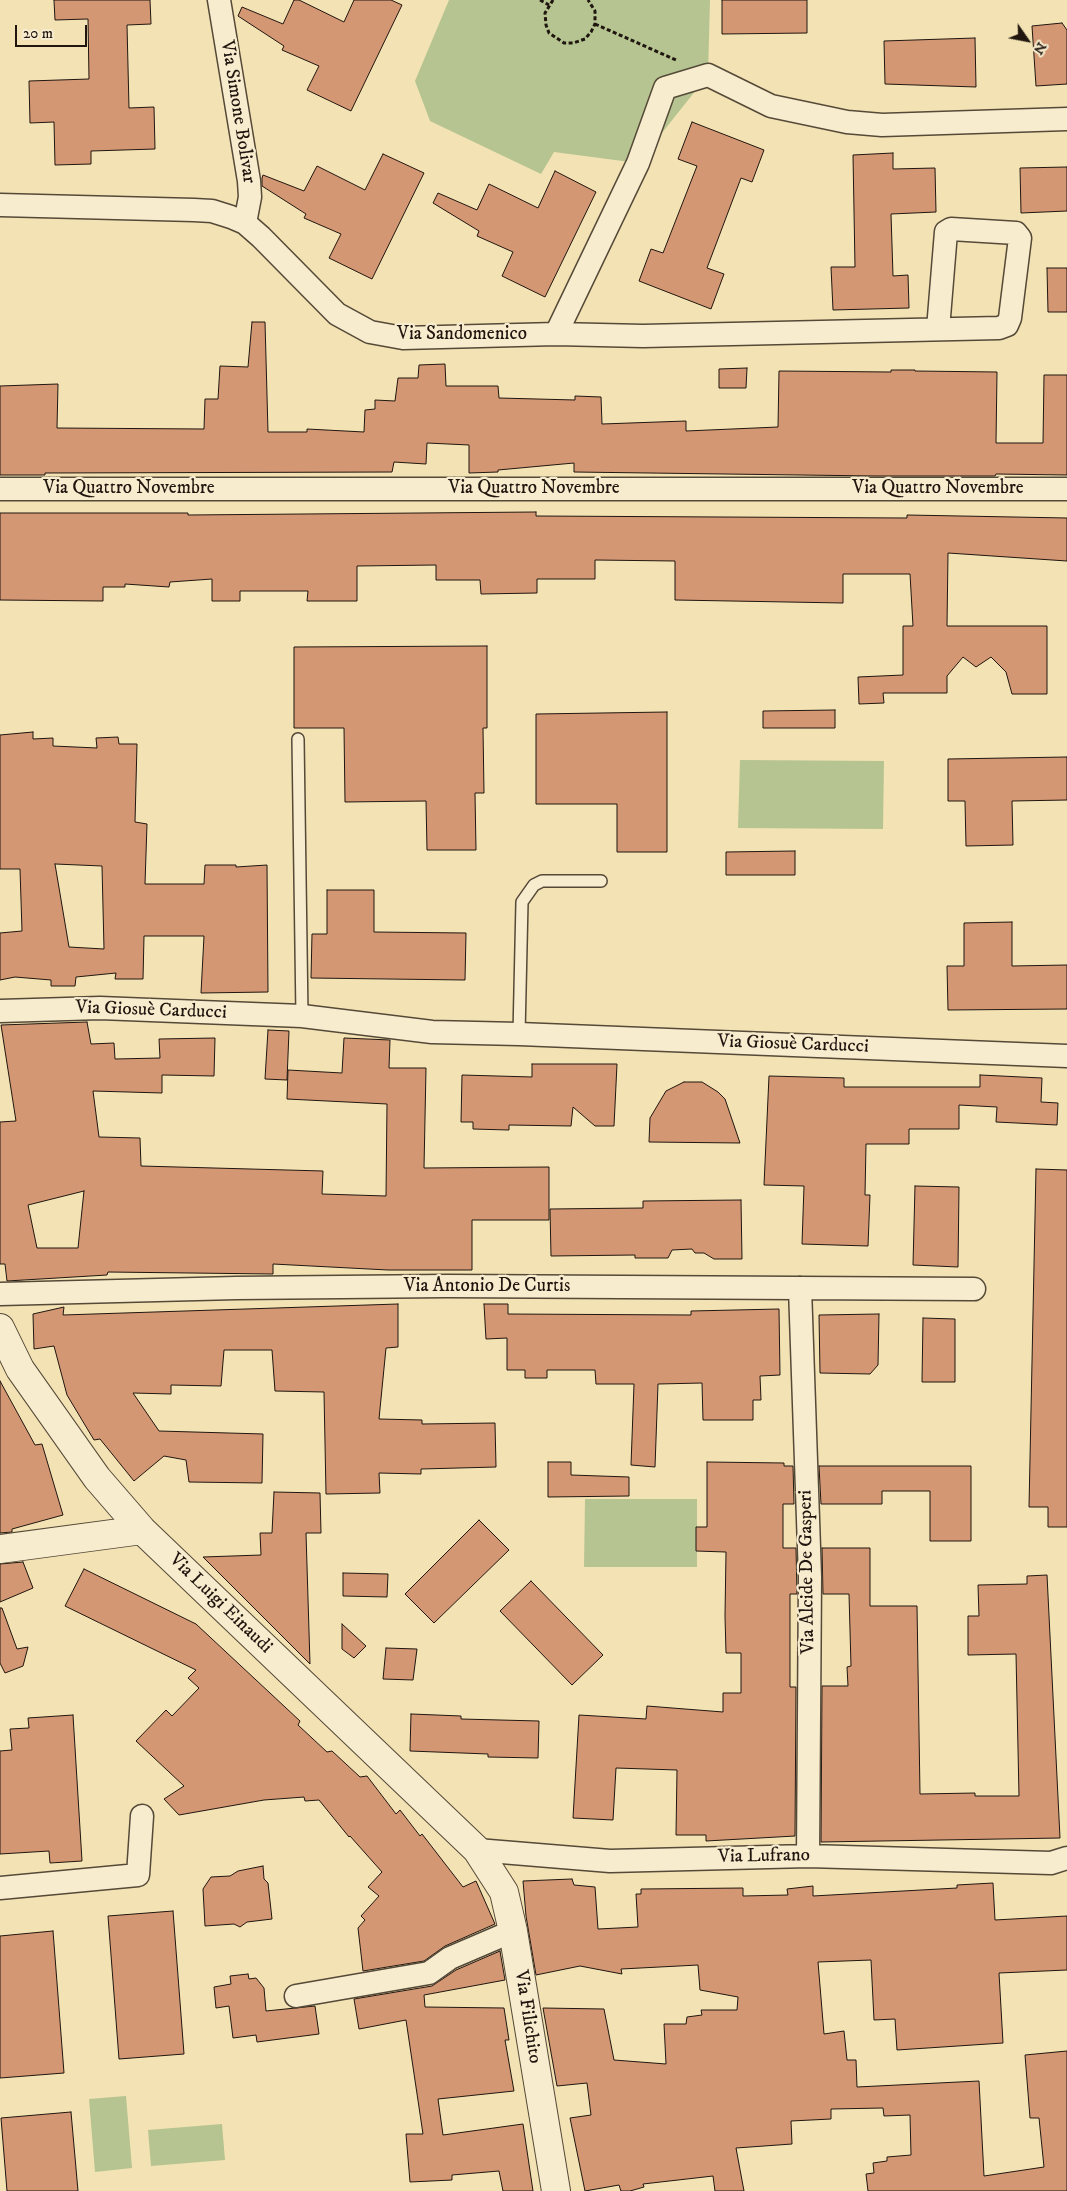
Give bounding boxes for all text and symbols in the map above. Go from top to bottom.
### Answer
scale bar [18,15,90,47]
north arrow [1002,15,1052,65]
text: 20 m [23,24,53,43]
text: N [1029,38,1050,58]
street label: Via Simone Bolivar [214,39,260,185]
street label: Via Sandomenico [397,324,527,346]
street label: Via Quattro Novembre [43,478,215,500]
street label: Via Quattro Novembre [448,478,620,500]
street label: Via Quattro Novembre [852,478,1024,500]
street label: Via Giosuè Carducci [75,997,227,1025]
street label: Via Giosuè Carducci [717,1031,869,1059]
street label: Via Antonio De Curtis [404,1276,570,1298]
street label: Via Alcide De Gasperi [795,1490,821,1654]
street label: Via Luigi Einaudi [164,1549,276,1659]
street label: Via Lufrano [718,1845,810,1869]
street label: Via Filichito [508,1969,546,2065]

